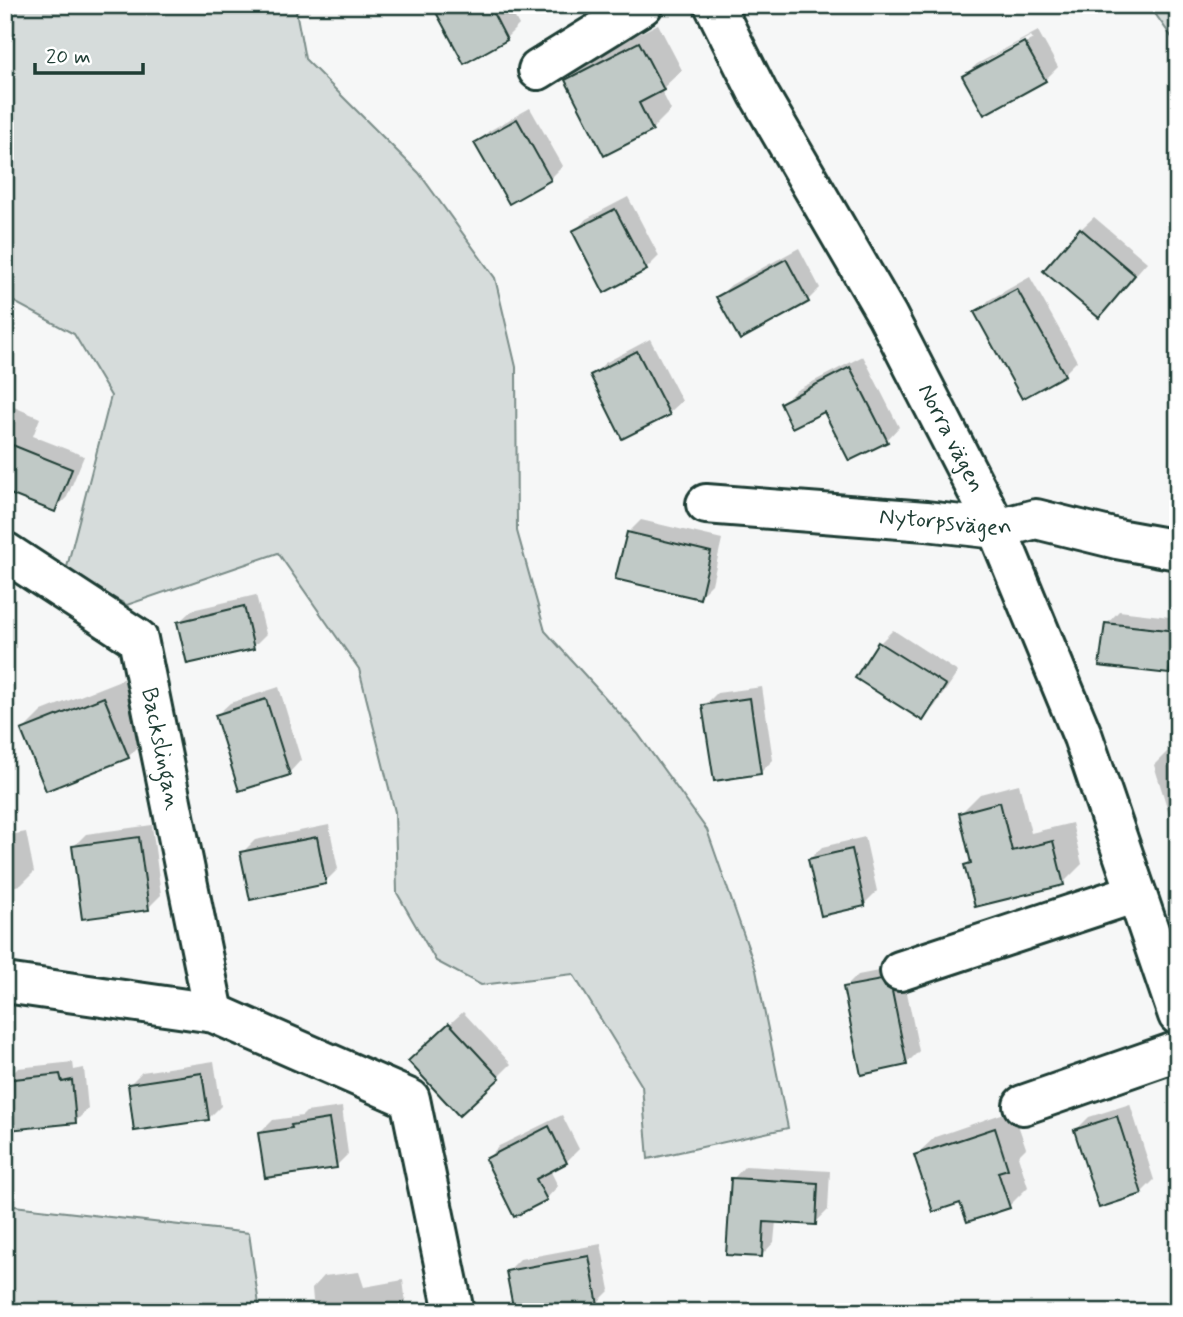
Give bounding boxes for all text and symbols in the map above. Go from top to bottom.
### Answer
scale bar [35,32,144,76]
text: 20 m [46,43,91,71]
street label: Norra vägen [910,379,991,498]
street label: Nytorpsvägen [878,502,1015,544]
street label: Backslingan [133,685,187,813]

